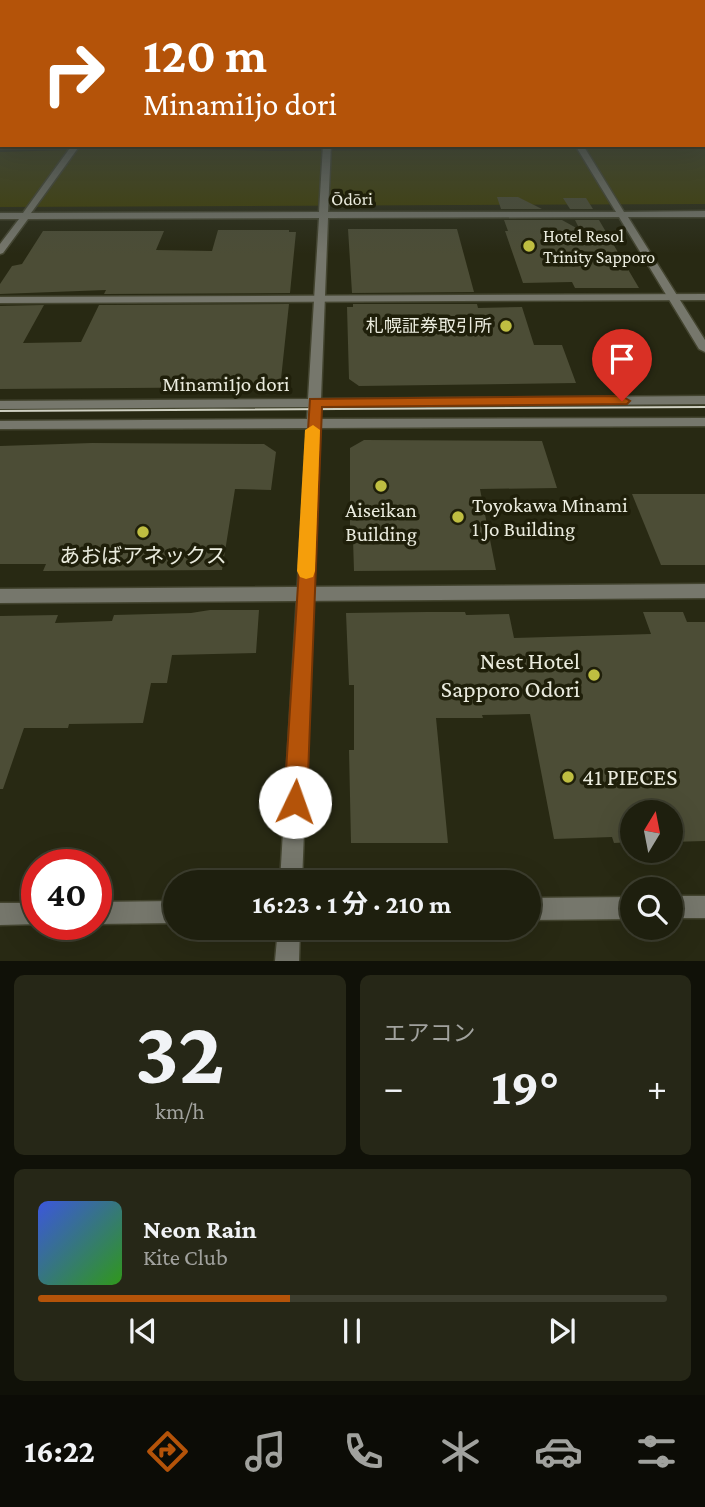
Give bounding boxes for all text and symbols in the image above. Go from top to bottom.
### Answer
icon: right [28,28,119,119]
text: 120 m [143,28,267,83]
text: Minami1jo dori [143,86,337,122]
street label: Ōdōri [331,189,373,209]
place label: Hotel Resol Trinity Sapporo [543,226,655,267]
marker: Hotel Resol Trinity Sapporo [521,238,537,254]
place label: 札幌証券取引所 [366,316,492,336]
marker: 札幌証券取引所 [498,318,514,334]
pin [592,329,652,401]
icon: arrive [603,340,641,378]
street label: Minami1jo dori [162,372,290,396]
marker: Aiseikan Building [373,478,389,494]
place label: Toyokawa Minami 1 Jo Building [472,493,628,541]
place label: Aiseikan Building [345,498,417,546]
marker: Toyokawa Minami 1 Jo Building [450,509,466,525]
marker: あおばアネックス [135,524,151,540]
place label: あおばアネックス [59,544,227,568]
place label: Nest Hotel Sapporo Odori [441,647,580,702]
marker: Nest Hotel Sapporo Odori [586,667,602,683]
place label: 41 PIECES [582,763,677,790]
position arrow [258,765,332,839]
marker: 41 PIECES [560,769,576,785]
north arrow [620,800,682,863]
map controls [620,800,683,940]
speed limit sign: 40 [21,849,112,940]
button: search [620,877,683,940]
text: 16:23 · 1 分 · 210 m [253,890,451,919]
text: 32 [135,1001,225,1103]
text: エアコン [384,1020,476,1046]
text: 19° [491,1057,559,1115]
text: − [384,1066,404,1108]
text: + [647,1066,667,1108]
text: km/h [155,1098,205,1124]
text: Neon Rain [143,1215,257,1244]
text: Kite Club [143,1244,228,1270]
icon: previous [124,1312,162,1350]
icon: pause [333,1312,371,1350]
icon: next [543,1312,581,1350]
icon: directions [143,1427,192,1476]
icon: music [241,1427,290,1476]
icon: phone [339,1427,388,1476]
icon: climate [436,1427,485,1476]
icon: car [534,1427,583,1476]
icon: filters [632,1427,681,1476]
text: 16:22 [24,1433,95,1469]

